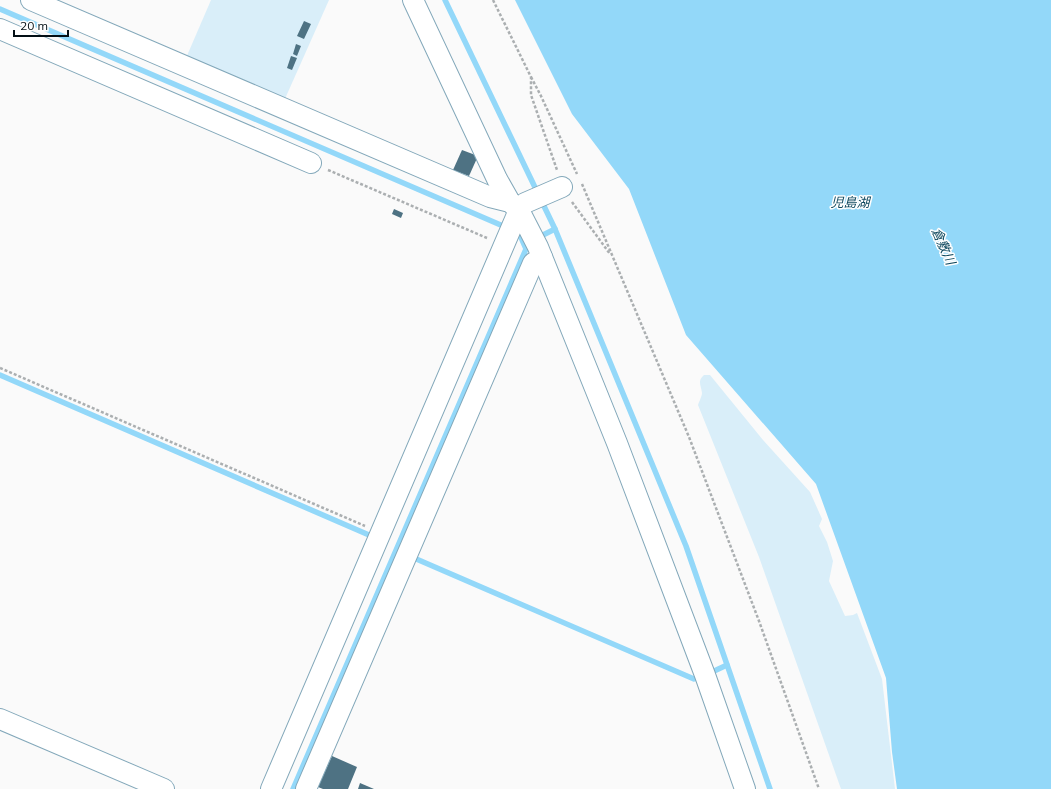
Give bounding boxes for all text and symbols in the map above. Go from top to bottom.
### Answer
scale bar [14,12,68,38]
text: 20 m [20,18,48,33]
water label: 児島湖 [830,194,871,210]
water label: 倉敷川 [929,225,960,269]

